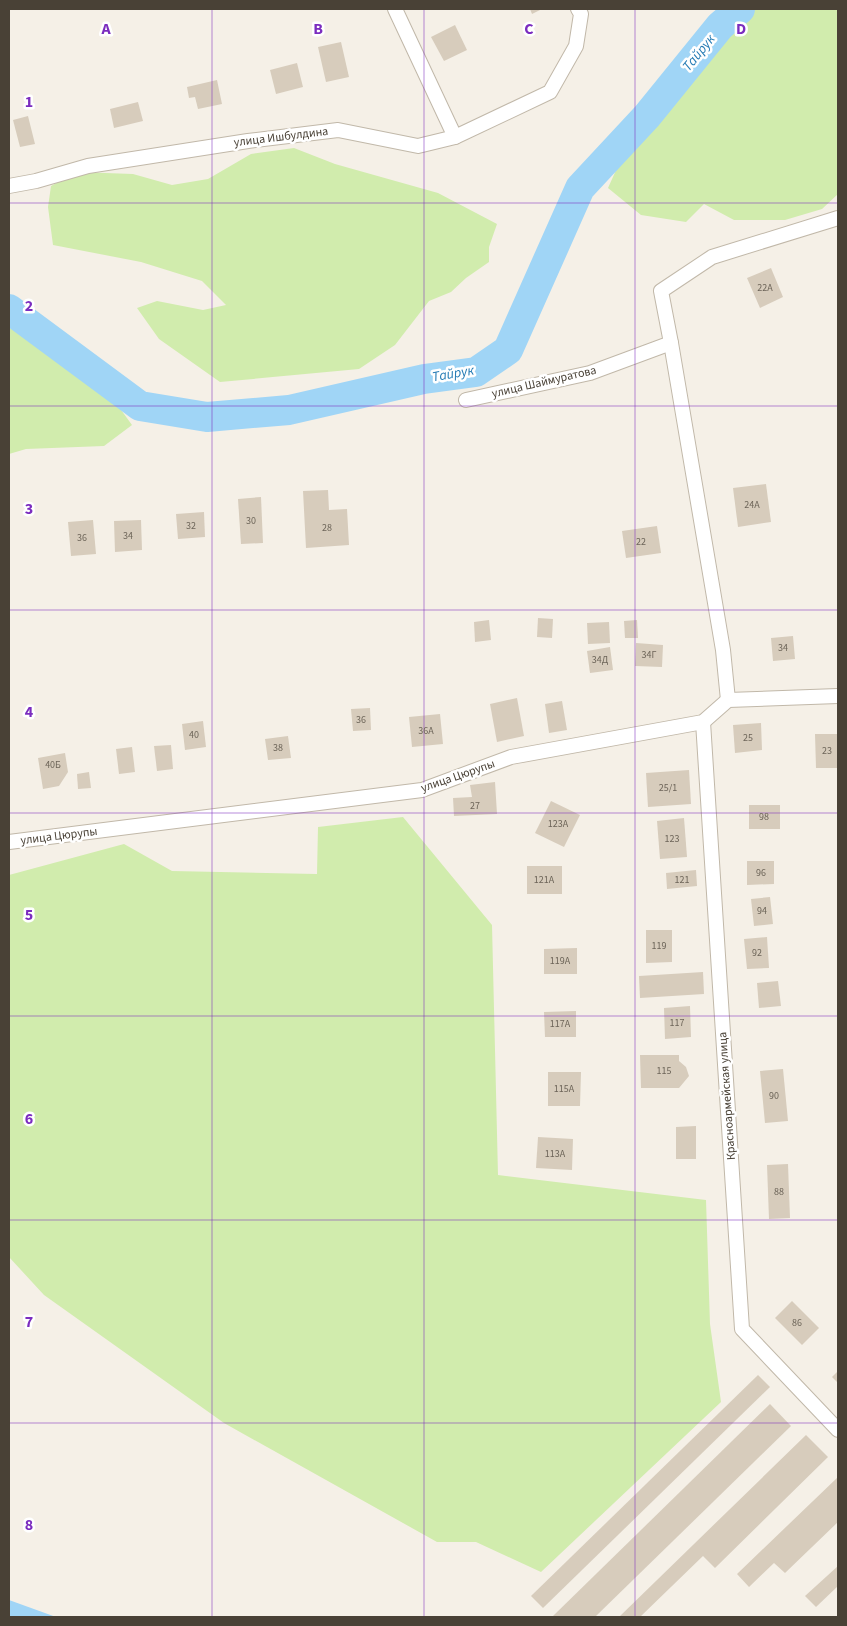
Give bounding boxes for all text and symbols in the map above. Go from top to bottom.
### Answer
text: A [100,18,111,40]
text: B [313,18,323,40]
text: C [524,18,534,40]
text: D [736,18,746,40]
water label: Тайрук [678,30,720,76]
text: 1 [25,91,33,113]
street label: улица Ишбулдина [233,123,329,151]
house number: 22А [757,281,773,295]
text: 2 [25,295,33,317]
water label: Тайрук [430,360,476,388]
street label: улица Шаймуратова [490,362,598,402]
text: 3 [25,498,33,520]
house number: 24А [744,498,760,512]
house number: 30 [246,514,256,528]
house number: 32 [186,519,196,533]
house number: 28 [322,521,332,535]
house number: 34 [123,529,133,543]
house number: 36 [77,531,87,545]
house number: 22 [636,535,646,549]
house number: 34 [778,641,788,655]
house number: 34Г [642,648,656,662]
house number: 34Д [592,653,609,667]
text: 4 [25,701,34,723]
house number: 36 [356,713,366,727]
house number: 36А [418,724,434,738]
house number: 40 [189,728,199,742]
house number: 25 [743,731,753,745]
house number: 38 [273,741,283,755]
house number: 23 [822,744,832,758]
street label: улица Цюрупы [419,755,497,797]
house number: 40Б [45,758,61,772]
house number: 25/1 [659,781,677,795]
house number: 27 [470,799,480,813]
house number: 98 [759,810,769,824]
house number: 123А [548,817,569,831]
street label: улица Цюрупы [20,823,98,849]
house number: 123 [665,832,679,846]
house number: 96 [756,866,766,880]
house number: 121А [534,873,555,887]
house number: 121 [675,873,689,887]
text: 5 [25,904,33,926]
house number: 94 [757,904,767,918]
house number: 119 [652,939,666,953]
house number: 92 [752,946,762,960]
house number: 119А [550,954,571,968]
house number: 117 [670,1016,684,1030]
house number: 117А [550,1017,571,1031]
street label: Красноармейская улица [714,1031,740,1161]
house number: 115 [657,1064,671,1078]
house number: 115А [554,1082,575,1096]
house number: 90 [769,1089,779,1103]
text: 6 [25,1108,33,1130]
house number: 113А [545,1147,566,1161]
house number: 88 [774,1185,784,1199]
text: 7 [25,1311,33,1333]
house number: 86 [792,1316,802,1330]
text: 8 [25,1514,33,1536]

